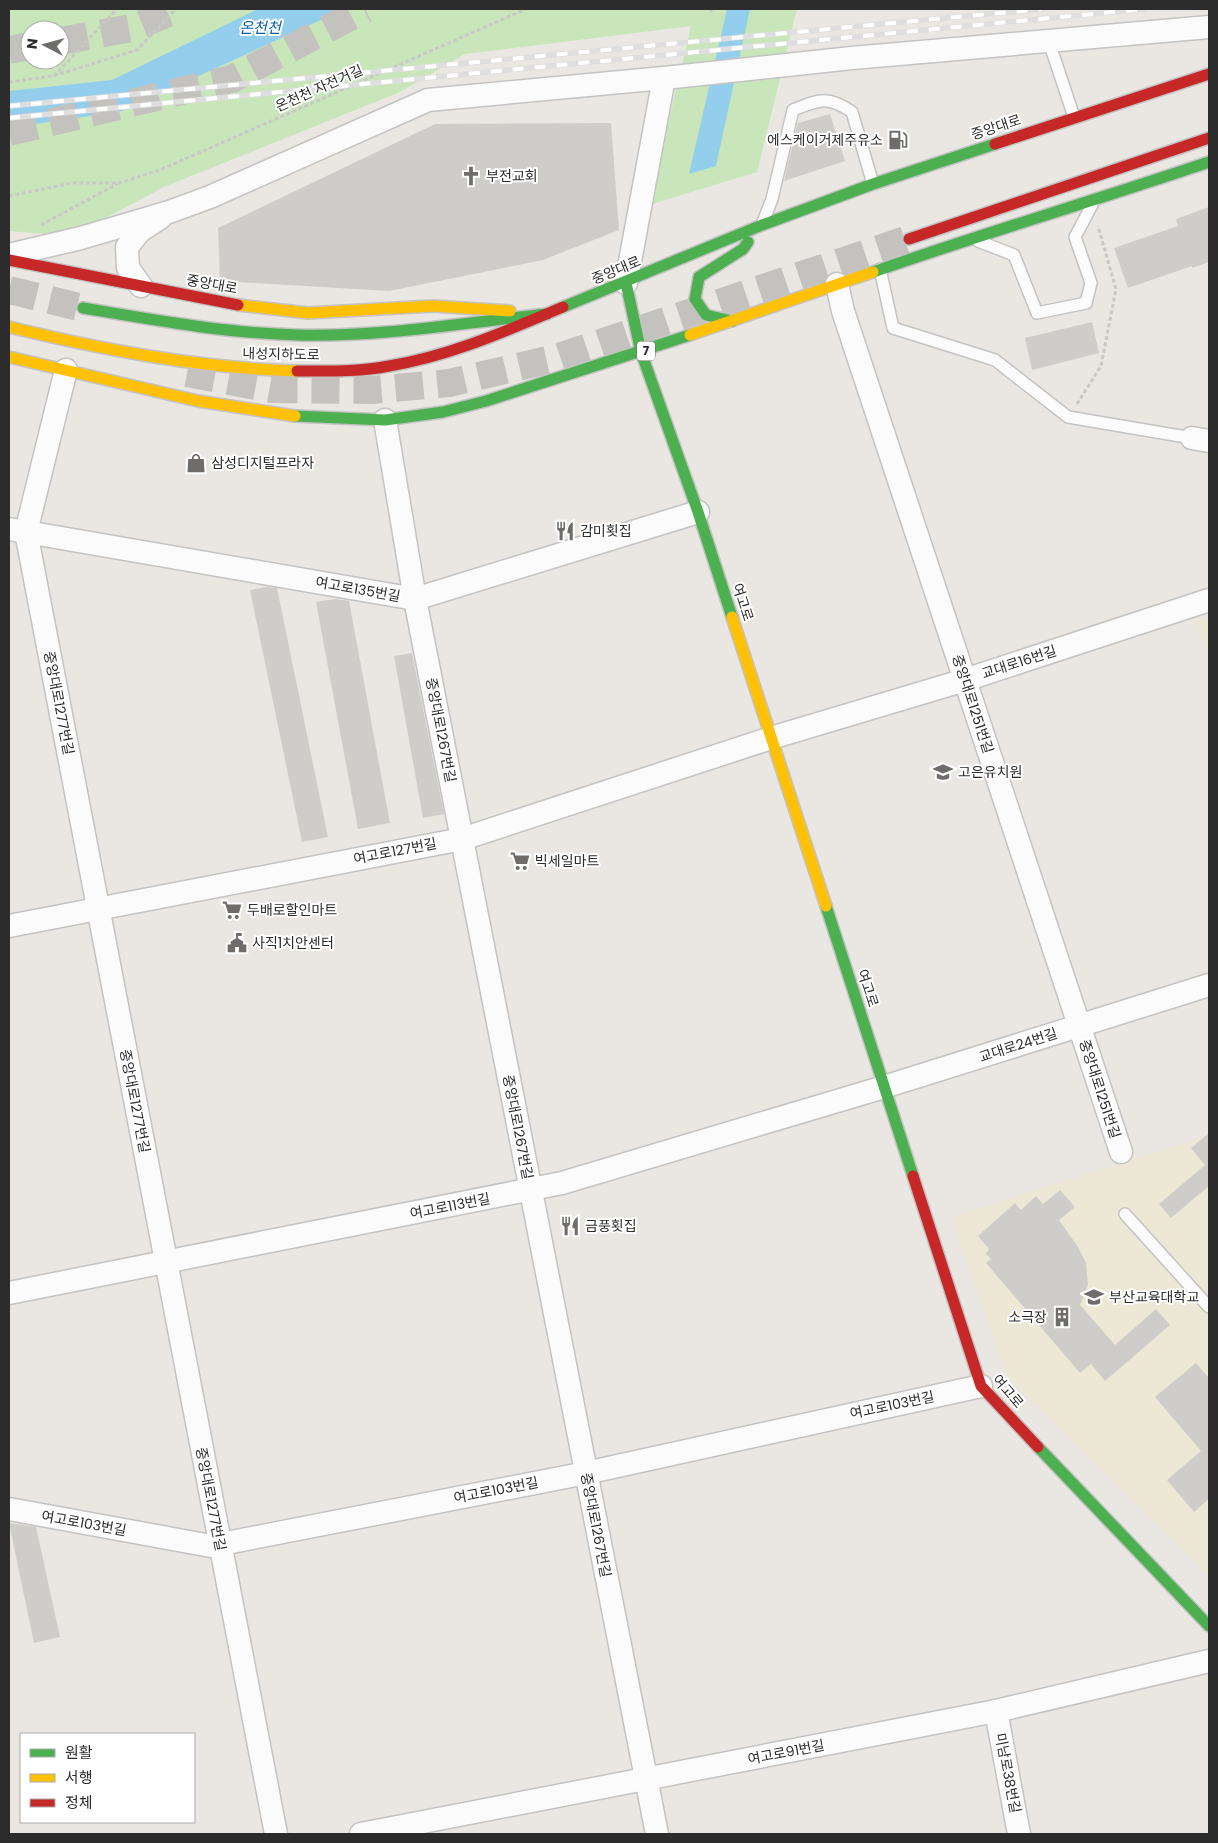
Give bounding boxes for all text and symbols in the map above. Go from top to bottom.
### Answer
water label: 온천천 [239,17,283,38]
north arrow [20,20,70,70]
text: N [22,37,43,50]
street label: 온천천 자전거길 [272,60,366,116]
street label: 중앙대로 [968,109,1024,144]
fuel station icon: 에스케이거제주유소 [887,129,909,151]
place label: 에스케이거제주유소 [767,130,883,150]
church icon: 부전교회 [460,165,482,187]
place label: 부전교회 [486,166,538,186]
street label: 중앙대로 [588,251,644,289]
street label: 중앙대로 [185,270,239,298]
road number: 7 [637,342,655,361]
street label: 내성지하도로 [242,343,320,365]
shop icon: 삼성디지털프라자 [185,452,207,474]
place label: 삼성디지털프라자 [211,453,314,473]
restaurant icon: 감미횟집 [554,520,576,542]
place label: 감미횟집 [580,521,632,541]
street label: 여고로135번길 [314,572,402,606]
street label: 여고로 [728,581,759,624]
street label: 교대로16번길 [979,640,1059,684]
street label: 중앙대로1277번길 [39,650,79,756]
street label: 중앙대로1251번길 [948,652,998,756]
street label: 중앙대로1267번길 [421,676,461,784]
school or university icon: 고은유치원 [932,761,954,783]
place label: 고은유치원 [958,762,1022,782]
street label: 여고로127번길 [352,833,438,869]
supermarket icon: 빅세일마트 [509,850,531,872]
place label: 빅세일마트 [535,851,600,871]
supermarket icon: 두배로할인마트 [221,899,243,921]
place label: 두배로할인마트 [247,900,337,920]
public building icon: 사직1치안센터 [226,932,248,954]
place label: 사직1치안센터 [252,933,334,953]
street label: 여고로 [853,967,884,1010]
street label: 교대로24번길 [976,1023,1060,1067]
street label: 중앙대로1251번길 [1075,1037,1125,1141]
street label: 중앙대로1277번길 [115,1048,155,1154]
street label: 중앙대로1267번길 [498,1073,538,1181]
street label: 여고로113번길 [408,1188,492,1224]
restaurant icon: 금풍횟집 [559,1215,581,1237]
place label: 금풍횟집 [585,1216,637,1236]
school or university icon: 부산교육대학교 [1083,1286,1105,1308]
place label: 부산교육대학교 [1109,1287,1199,1307]
building icon: 소극장 [1051,1306,1073,1328]
place label: 소극장 [1008,1307,1047,1327]
street label: 여고로 [988,1370,1028,1412]
street label: 여고로103번길 [848,1386,936,1424]
street label: 중앙대로1277번길 [191,1446,231,1552]
street label: 중앙대로1267번길 [576,1471,616,1579]
street label: 여고로103번길 [452,1472,540,1508]
street label: 여고로103번길 [40,1506,128,1540]
street label: 미남로38번길 [990,1731,1026,1815]
legend [20,1733,195,1823]
street label: 여고로91번길 [746,1735,826,1769]
text: 원활 [65,1742,93,1763]
text: 서행 [65,1767,93,1788]
text: 정체 [65,1792,93,1813]

